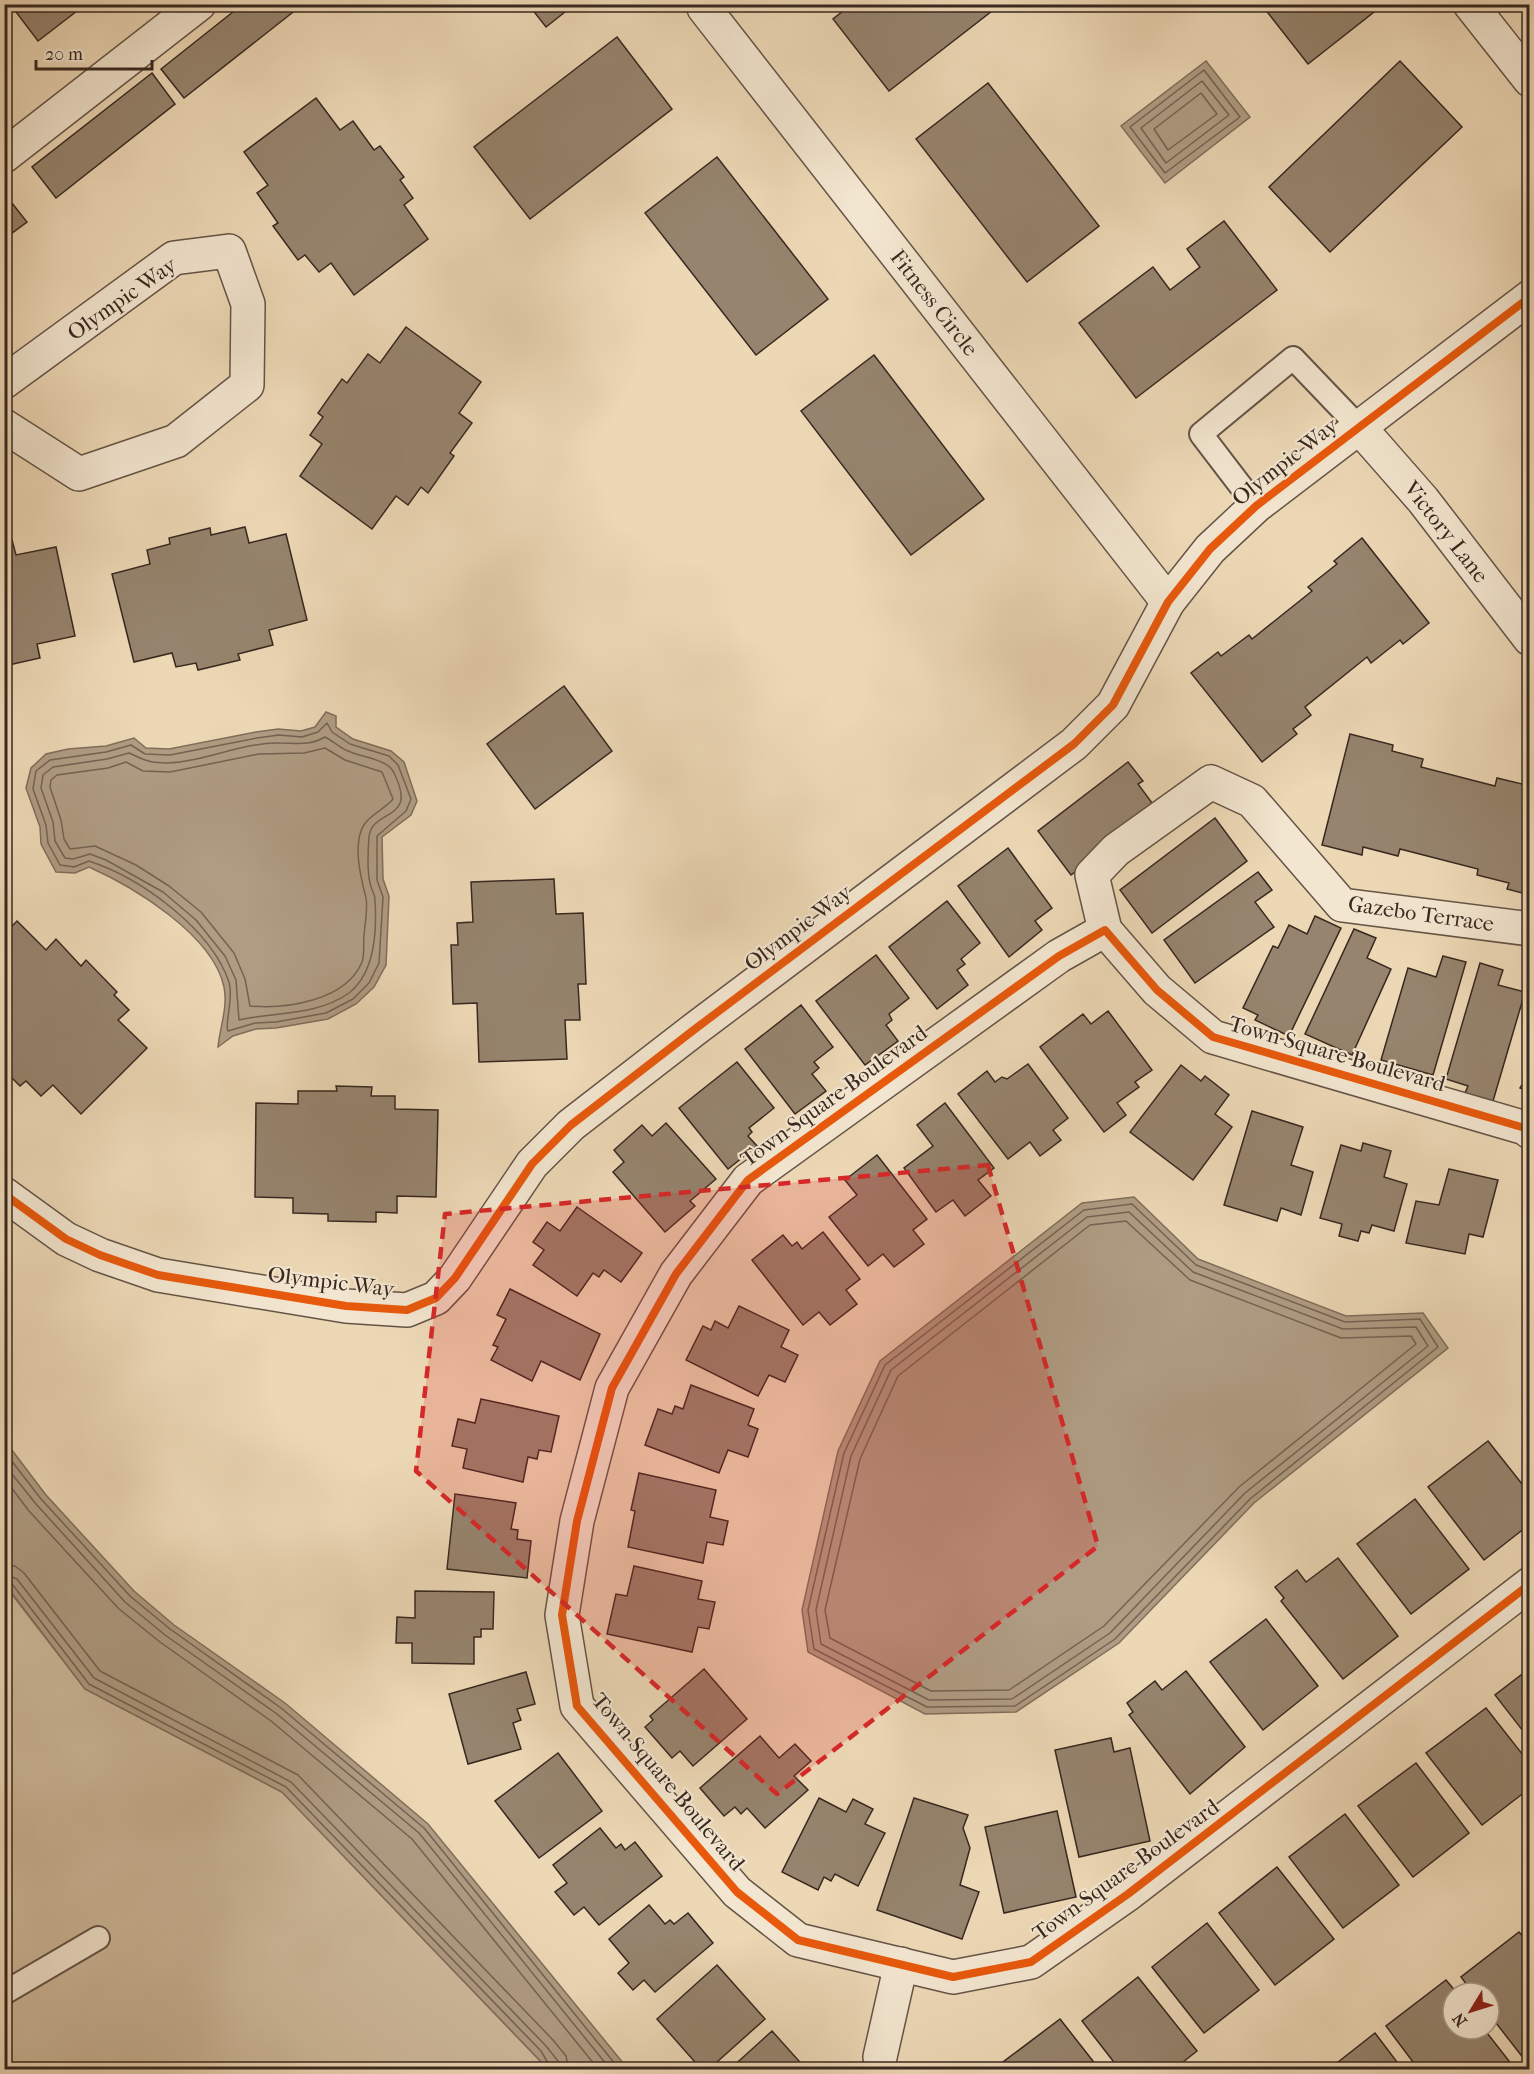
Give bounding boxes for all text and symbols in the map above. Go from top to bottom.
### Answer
scale bar [36,33,152,71]
text: 20 m [45,44,83,65]
street label: Fitness Circle [885,245,984,361]
street label: Olympic Way [62,251,183,346]
street label: Olympic Way [1227,412,1344,511]
street label: Victory Lane [1398,475,1494,588]
street label: Olympic Way [739,879,858,977]
street label: Gazebo Terrace [1346,891,1496,937]
street label: Town Square Boulevard [1226,1011,1449,1098]
street label: Town Square Boulevard [736,1019,933,1172]
street label: Olympic Way [266,1261,397,1303]
street label: Town Square Boulevard [586,1688,751,1877]
street label: Town Square Boulevard [1028,1793,1225,1946]
north arrow [1441,1981,1501,2041]
text: N [1448,2009,1471,2031]

